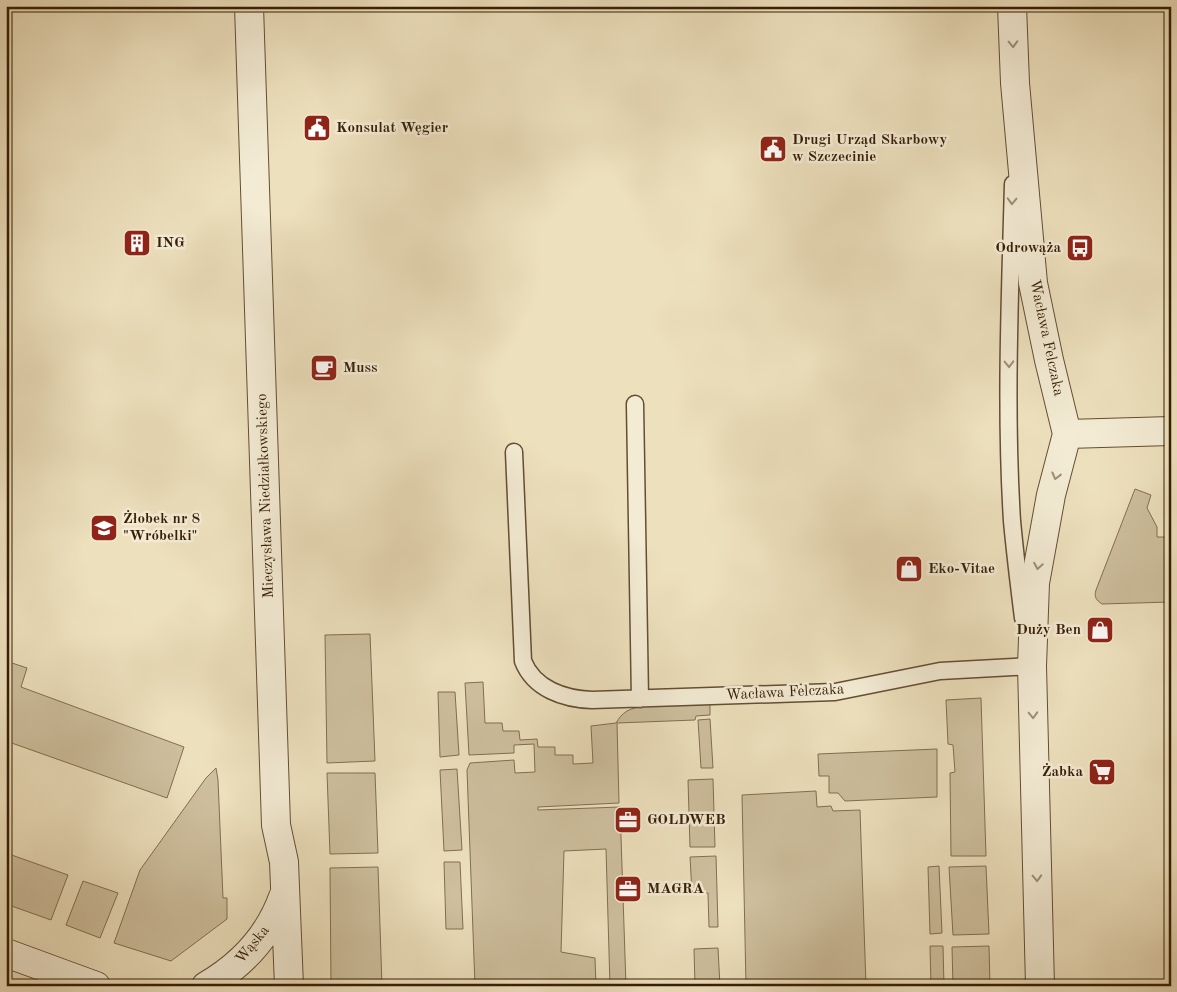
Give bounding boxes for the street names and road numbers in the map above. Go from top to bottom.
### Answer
street label: Wacława Felczaka [1026,278,1066,398]
street label: Mieczysława Niedziałkowskiego [255,393,277,599]
street label: Wacława Felczaka [725,682,845,704]
street label: Wąska [233,923,273,967]

